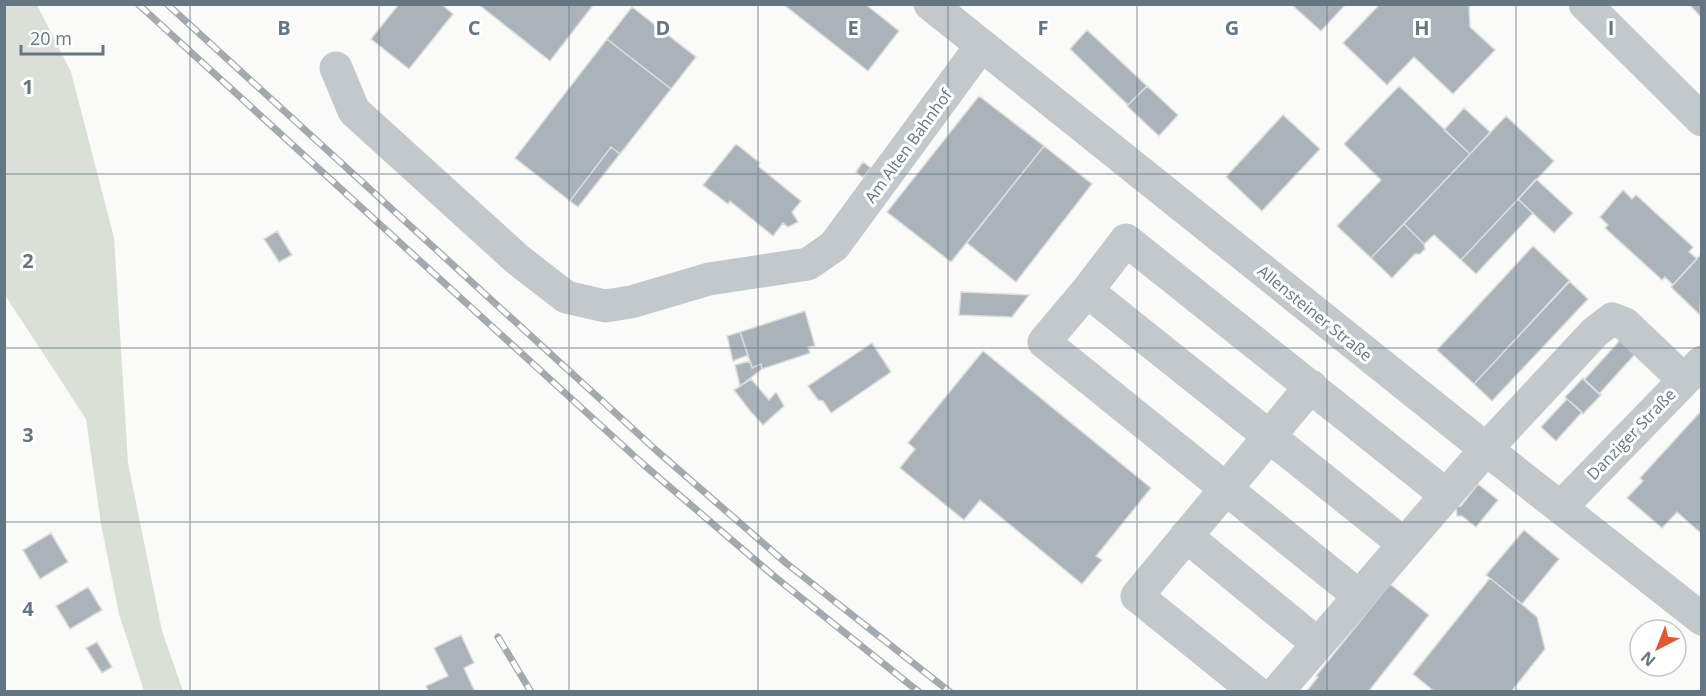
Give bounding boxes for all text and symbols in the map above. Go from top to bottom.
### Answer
text: B [277,14,291,41]
text: C [468,14,481,41]
text: D [656,14,670,41]
text: E [847,14,859,41]
text: F [1038,14,1048,41]
text: G [1225,14,1239,41]
text: H [1414,14,1430,41]
text: I [1608,14,1614,41]
scale bar [21,18,104,56]
text: 20 m [30,26,72,50]
text: 1 [22,73,34,100]
street label: Am Alten Bahnhof [859,83,958,207]
text: 2 [22,247,34,274]
street label: Allensteiner Straße [1253,260,1377,366]
street label: Danziger Straße [1582,384,1680,484]
text: 3 [22,421,34,448]
text: 4 [22,595,34,622]
north arrow [1628,618,1688,678]
text: N [1636,647,1660,672]

